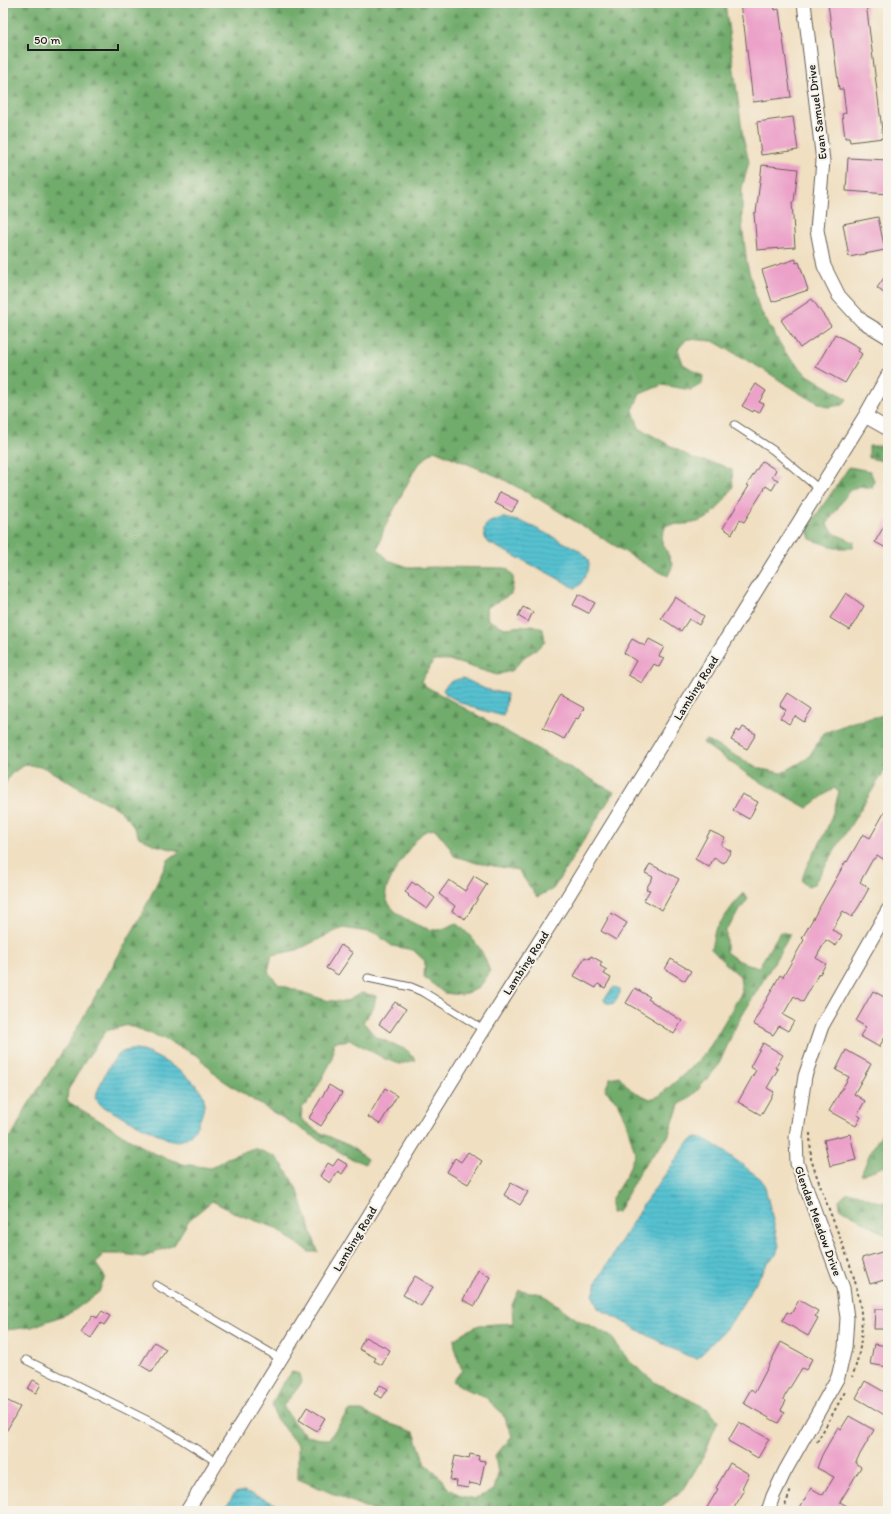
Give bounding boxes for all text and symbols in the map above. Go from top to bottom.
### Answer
scale bar [28,26,118,52]
text: 50 m [34,33,60,47]
street label: Evan Samuel Drive [804,64,830,160]
street label: Lambing Road [671,653,722,723]
street label: Lambing Road [500,928,552,998]
street label: Glendas Meadow Drive [792,1164,845,1278]
street label: Lambing Road [330,1203,380,1274]

